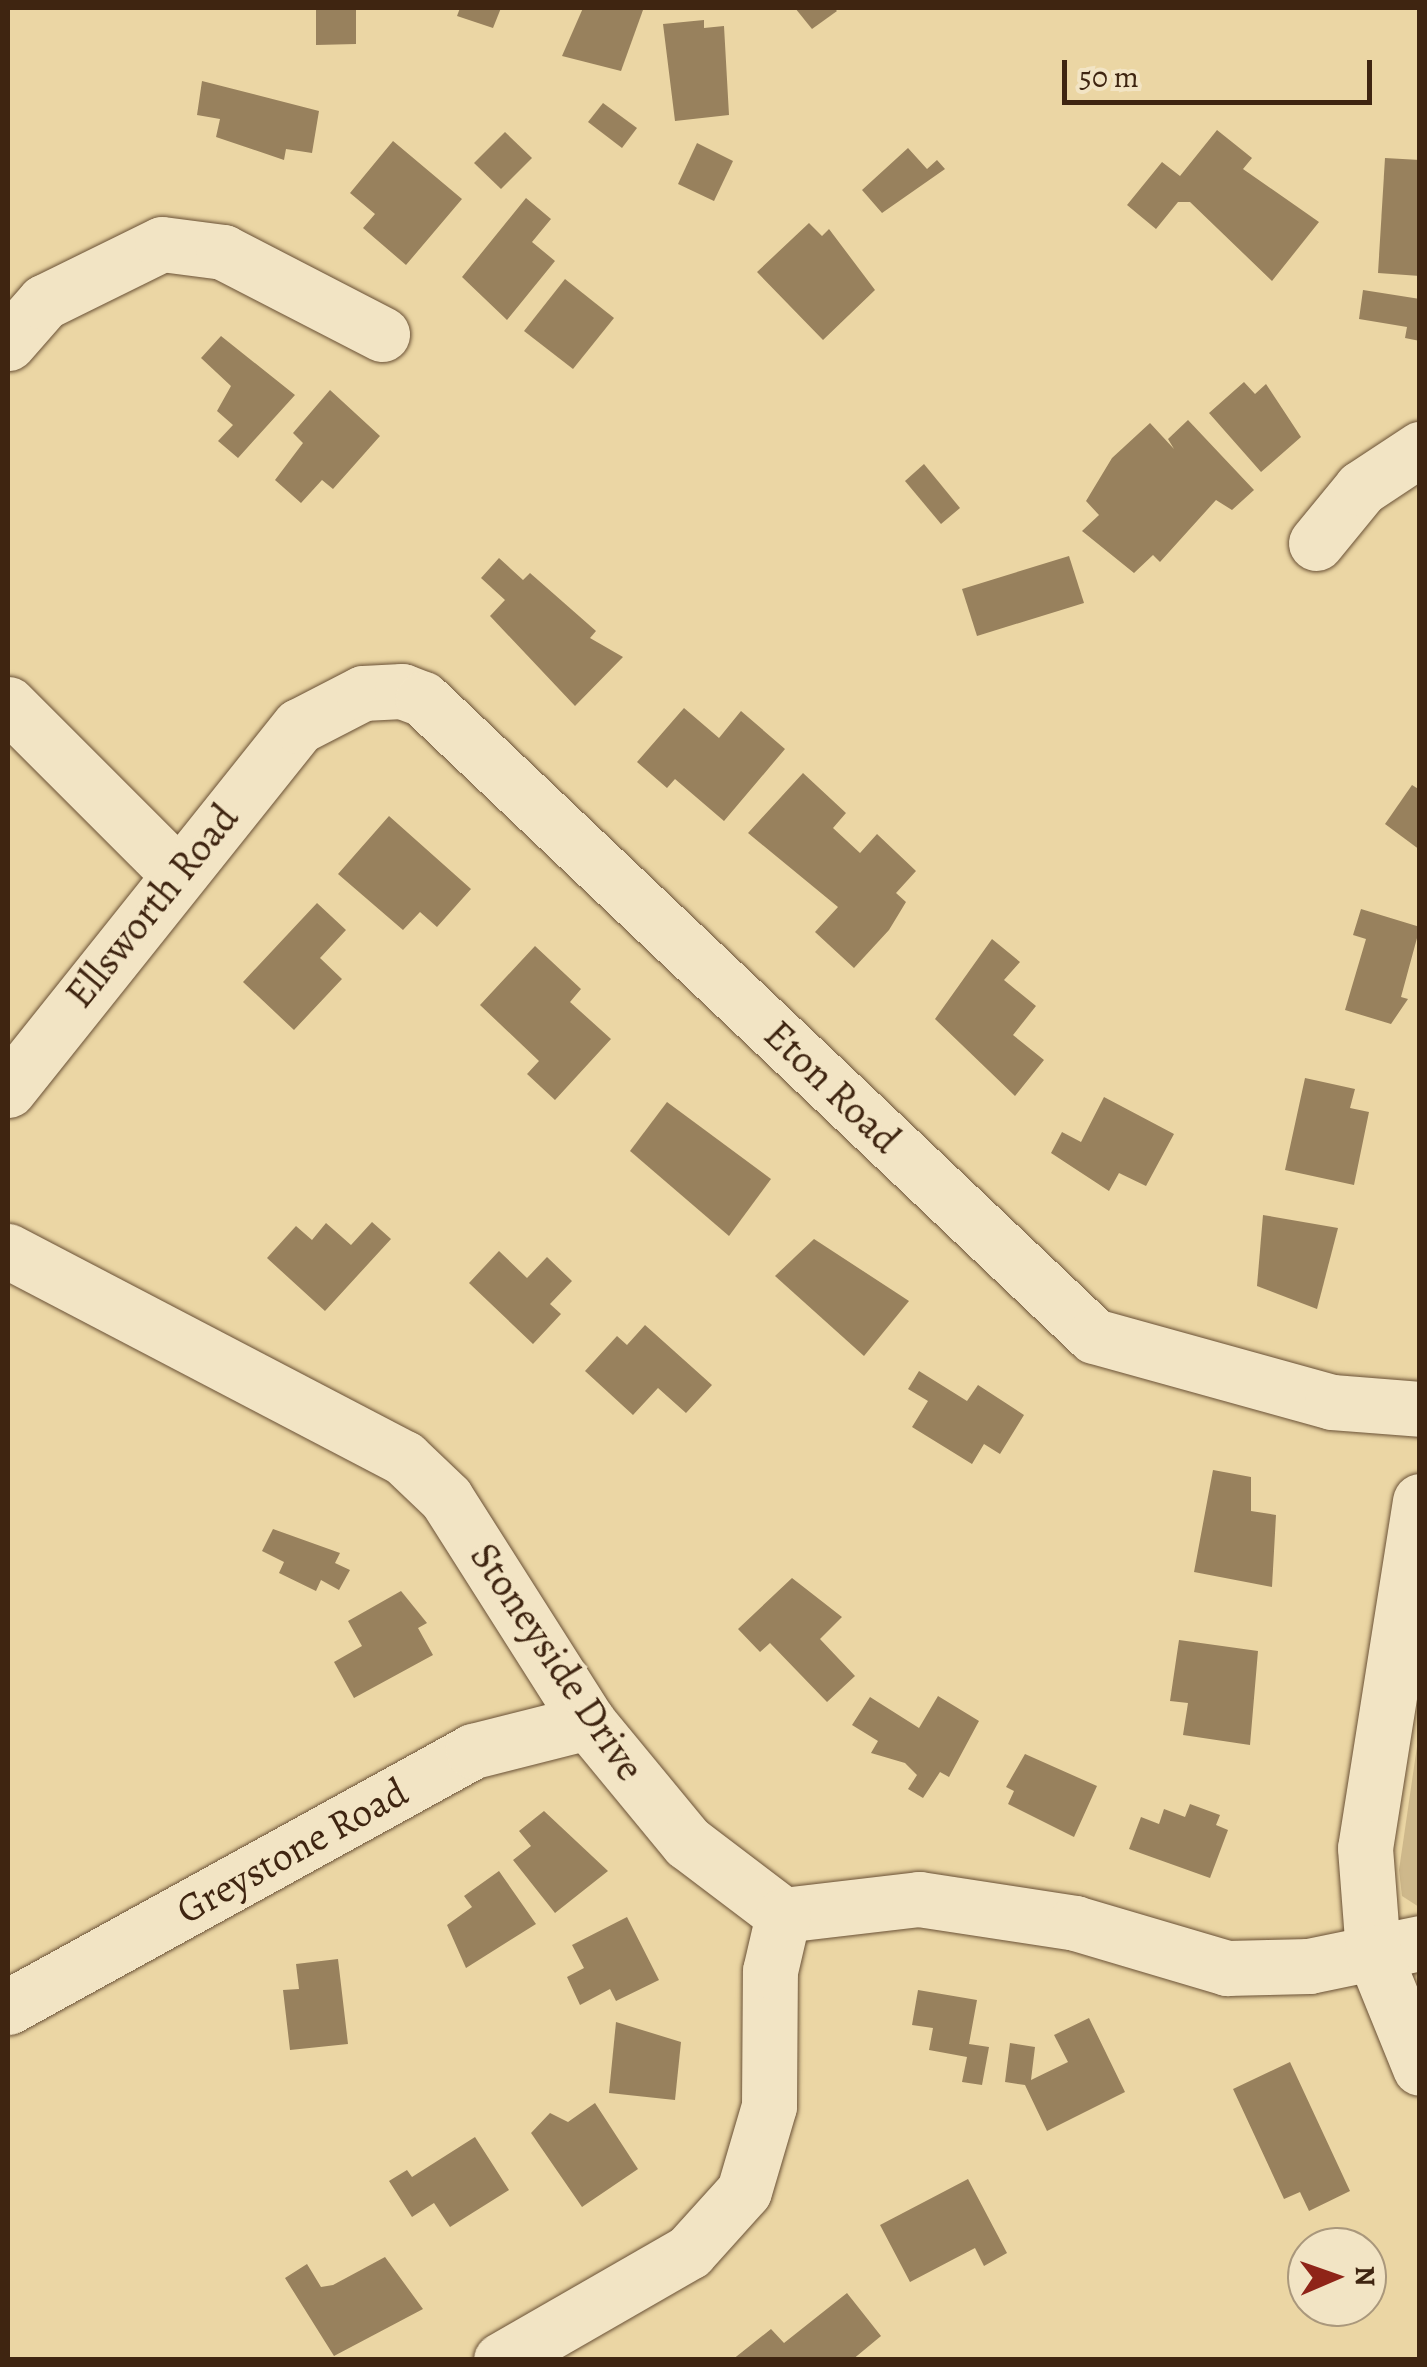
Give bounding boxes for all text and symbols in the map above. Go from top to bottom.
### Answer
scale bar [1067,40,1377,102]
text: 50 m [1079,57,1139,97]
street label: Ellsworth Road [55,795,249,1017]
street label: Eton Road [754,1011,910,1163]
street label: Stoneyside Drive [460,1534,654,1790]
street label: Greystone Road [168,1768,416,1934]
north arrow [1287,2227,1387,2327]
text: N [1346,2265,1384,2287]

